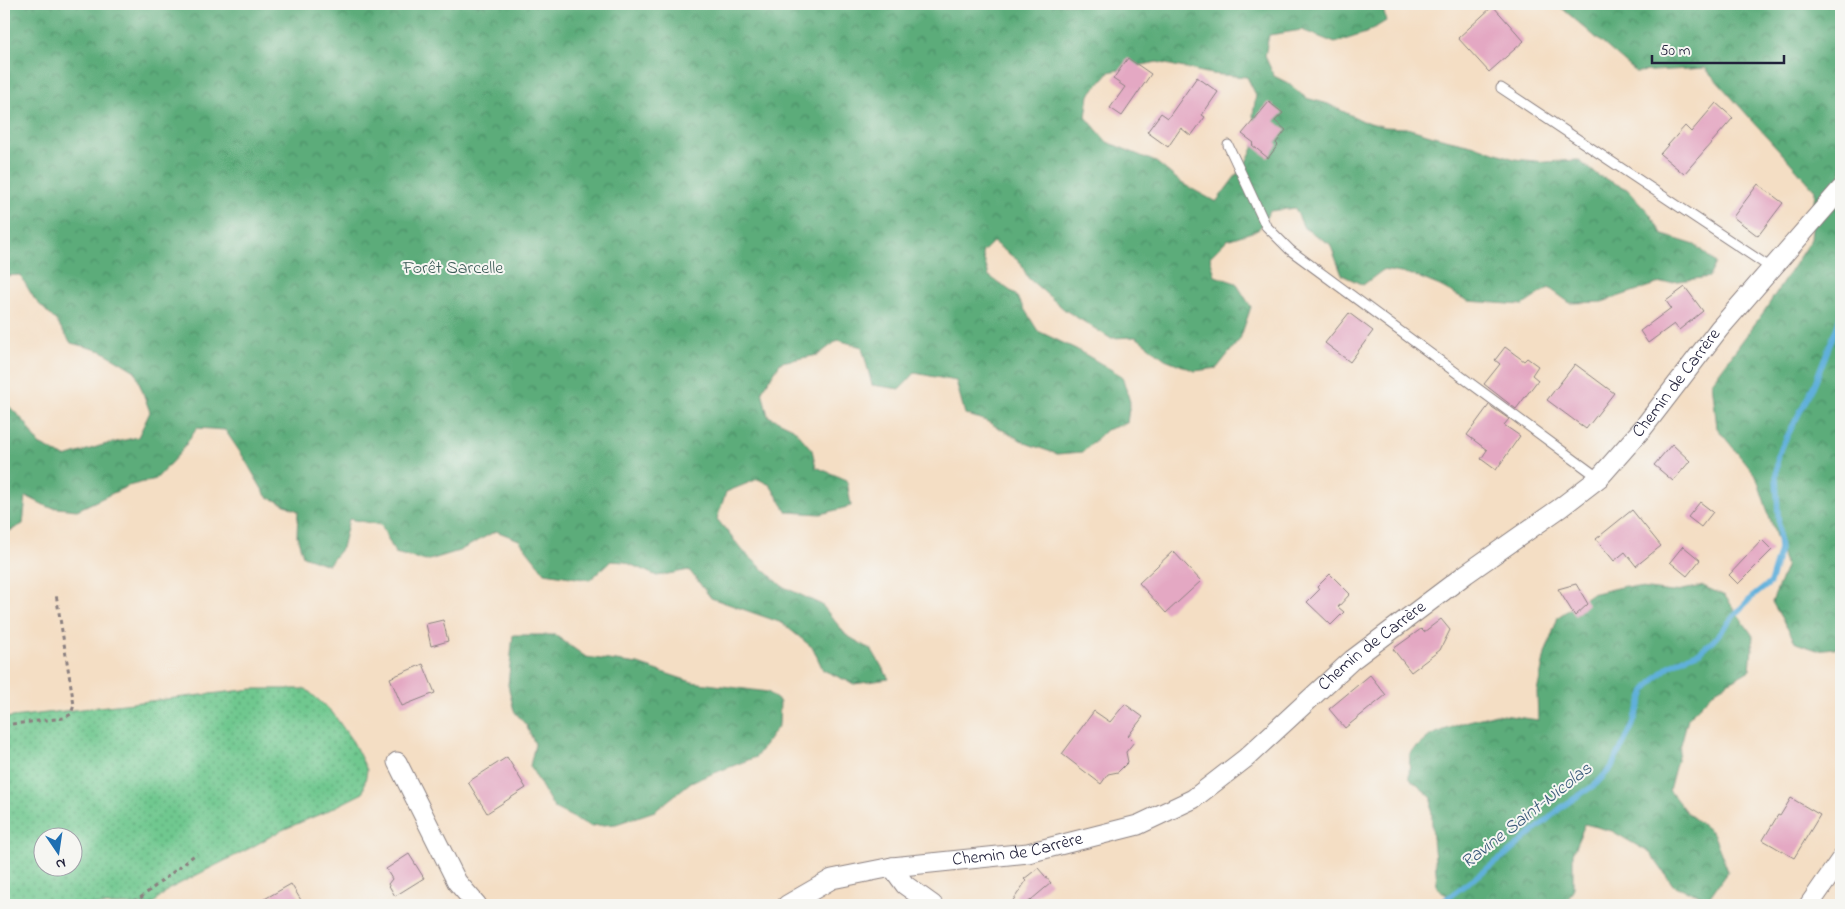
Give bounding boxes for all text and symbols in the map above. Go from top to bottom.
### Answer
scale bar [1652,32,1785,64]
text: 50 m [1660,40,1691,62]
park label: Forêt Sarcelle [402,256,504,282]
street label: Chemin de Carrère [1626,322,1728,444]
street label: Chemin de Carrère [1312,595,1433,698]
water label: Ravine Saint-Nicolas [1456,756,1599,876]
north arrow [32,826,82,876]
street label: Chemin de Carrère [951,826,1087,874]
text: N [54,852,68,874]

